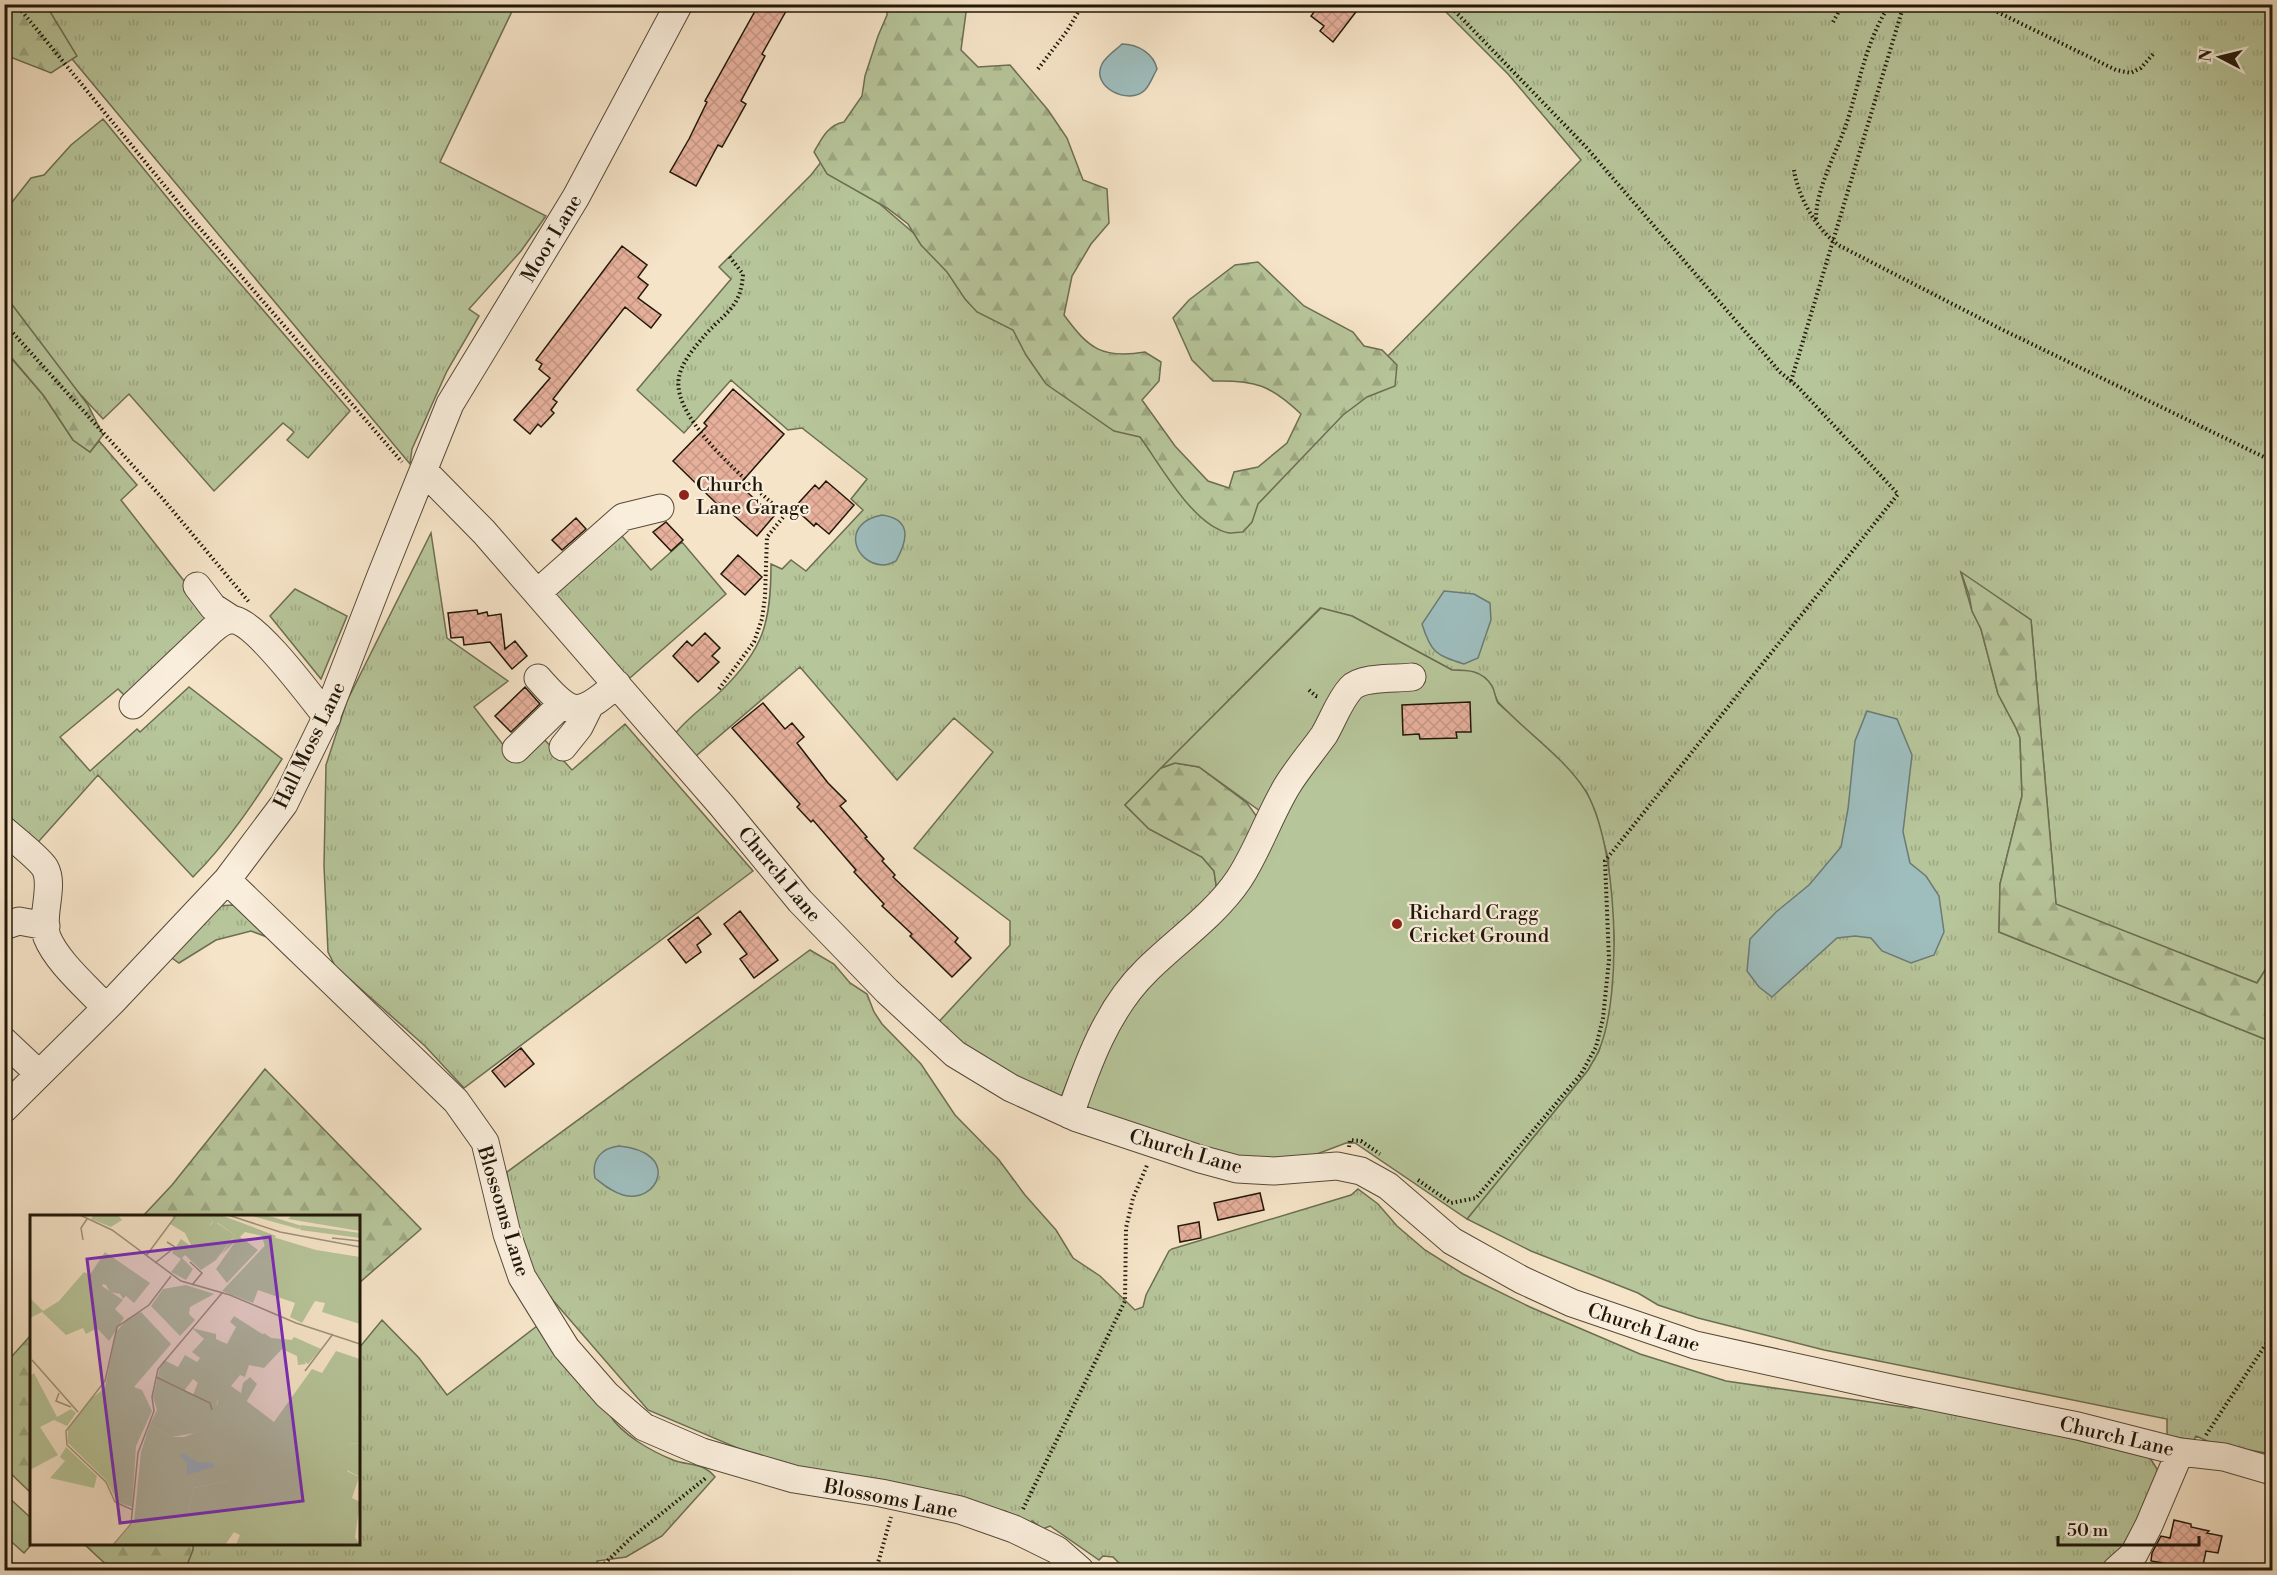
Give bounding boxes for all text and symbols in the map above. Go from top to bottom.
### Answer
north arrow [2190,27,2250,87]
text: N [2195,47,2217,63]
street label: Moor Lane [516,190,588,287]
place label: Church Lane Garage [696,473,809,521]
marker: Church Lane Garage [677,488,691,502]
street label: Hall Moss Lane [269,678,352,813]
street label: Church Lane [732,822,826,928]
place label: Richard Cragg Cricket Ground [1409,901,1550,949]
marker: Richard Cragg Cricket Ground [1390,917,1404,931]
street label: Church Lane [1126,1124,1245,1181]
street label: Blossoms Lane [470,1142,534,1280]
inset map [30,1215,360,1545]
street label: Church Lane [1584,1298,1703,1358]
street label: Church Lane [2057,1412,2176,1463]
street label: Blossoms Lane [821,1474,960,1525]
scale bar [2058,1509,2199,1547]
text: 50 m [2067,1519,2109,1542]

